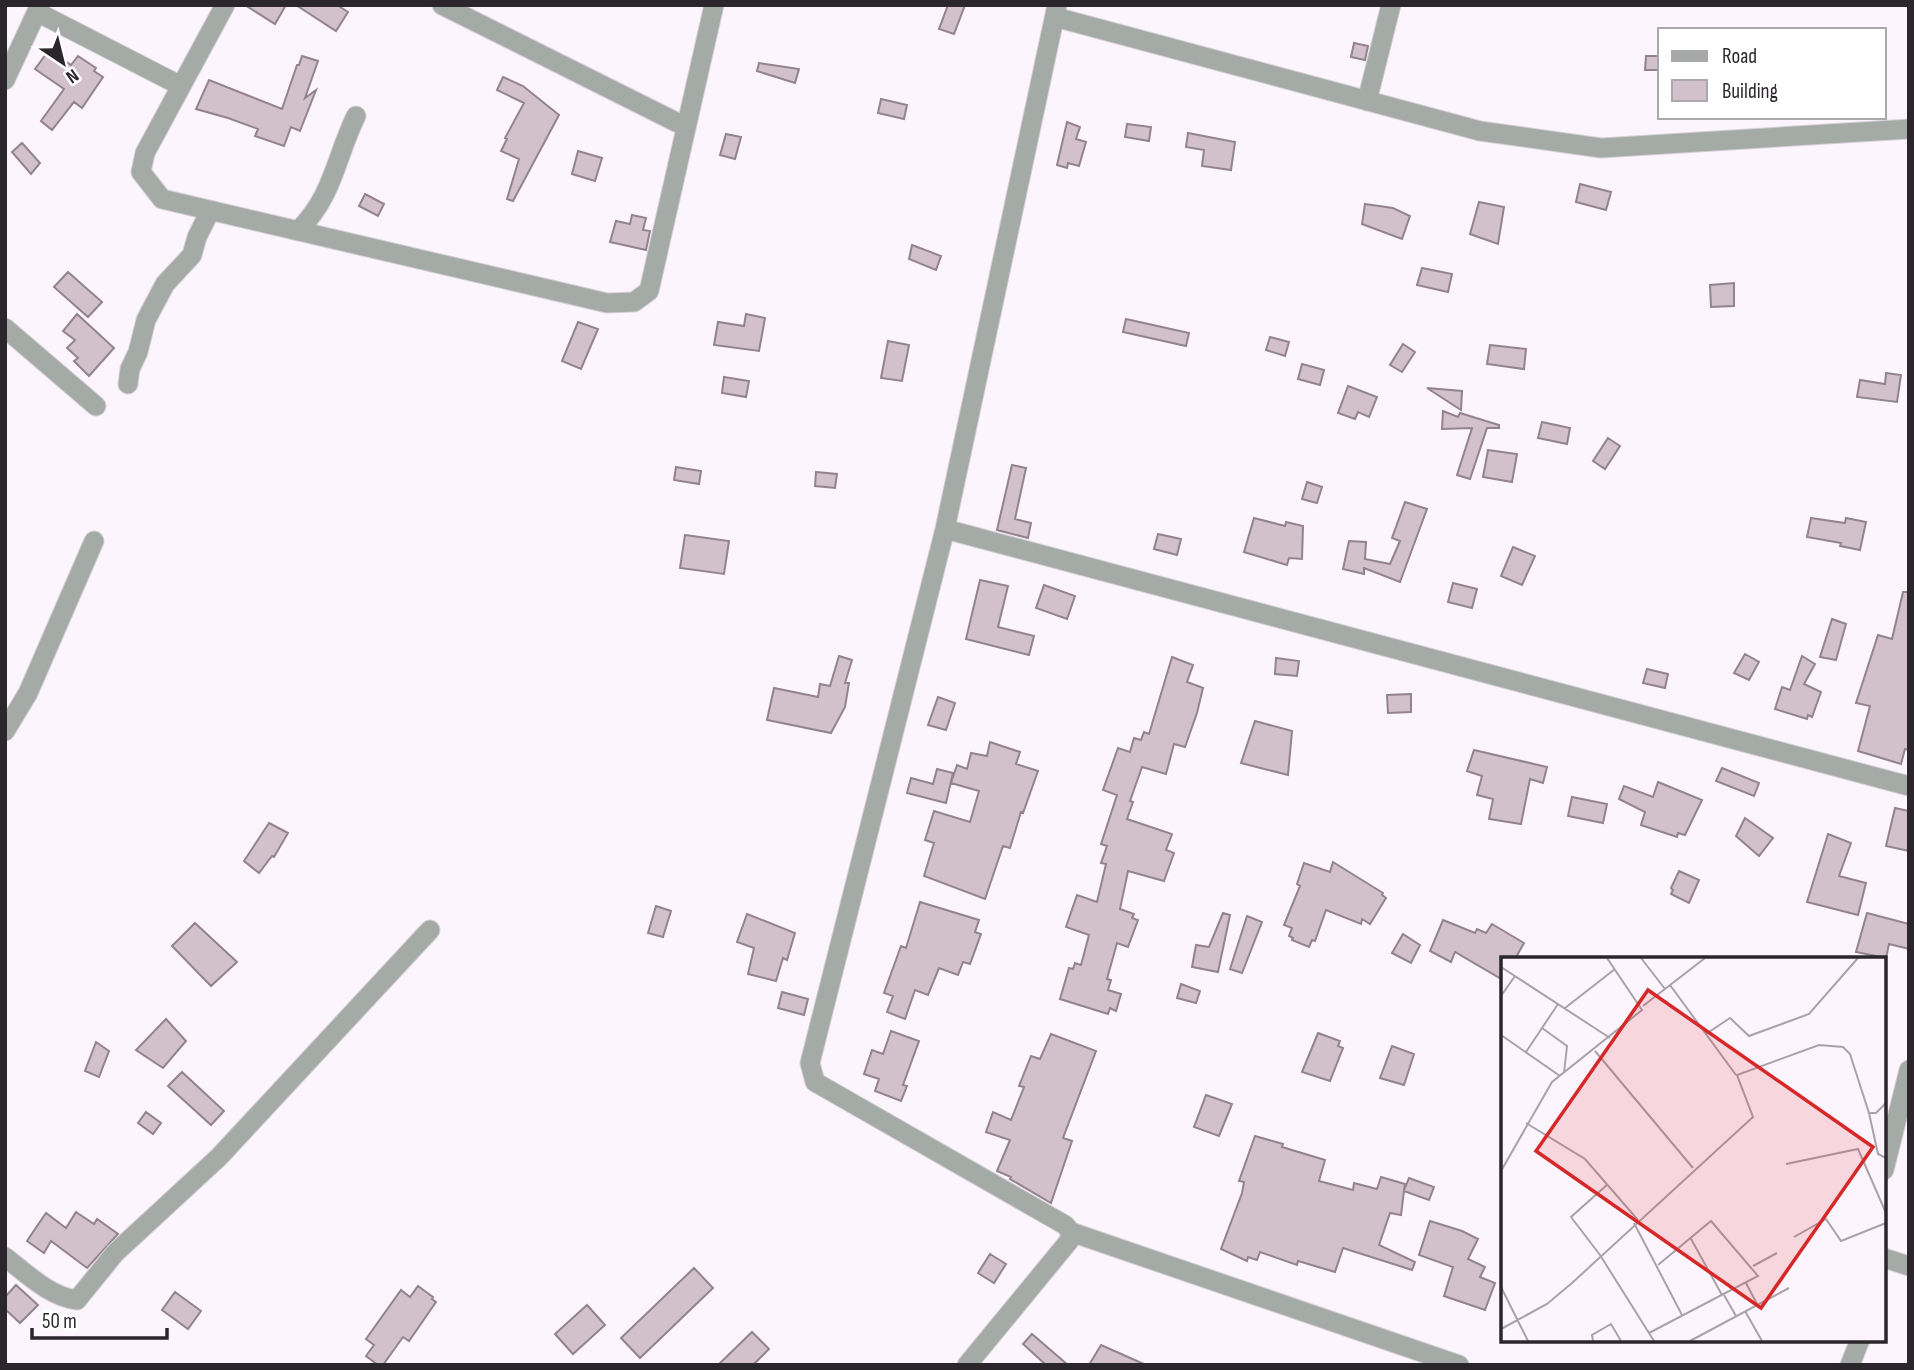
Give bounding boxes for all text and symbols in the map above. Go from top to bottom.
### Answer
north arrow [28,28,98,98]
legend [1658,28,1886,119]
text: Road [1722,44,1757,69]
text: N [61,63,83,88]
text: Building [1722,79,1778,104]
inset map [1501,957,1886,1342]
scale bar [32,1296,166,1340]
text: 50 m [42,1309,77,1334]

